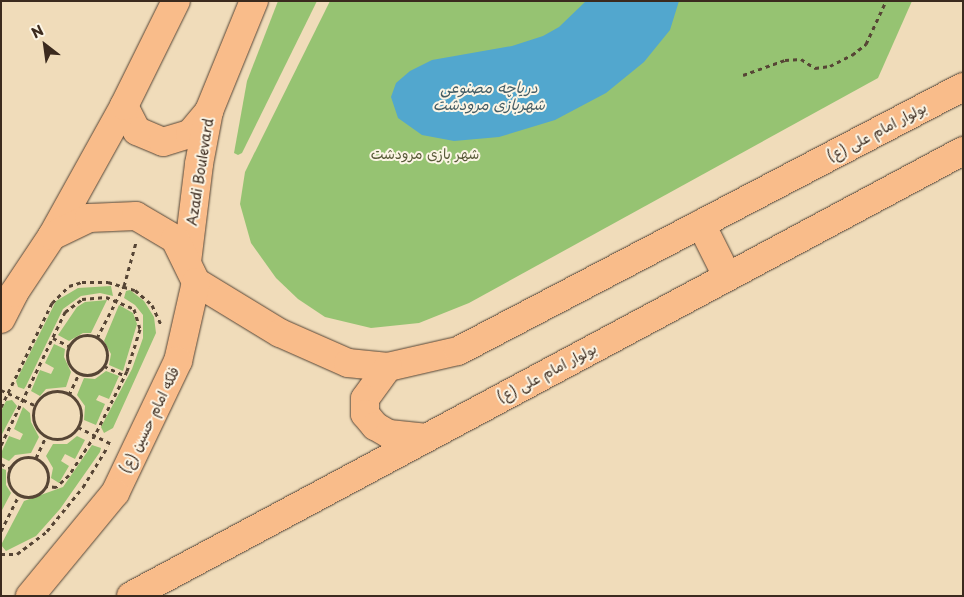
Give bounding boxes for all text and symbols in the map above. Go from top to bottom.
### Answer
north arrow [20,20,70,70]
text: N [27,20,47,43]
water label: دریاچه مصنوعی شهربازی مرودشت [433,77,545,112]
street label: بولوار امام علی (ع) [825,99,929,165]
street label: Azadi Boulevard [183,117,217,227]
park label: شهر بازی مرودشت [371,146,479,162]
street label: بولوار امام علی (ع) [495,340,599,406]
street label: فلکه امام حسین (ع) [117,364,183,476]

